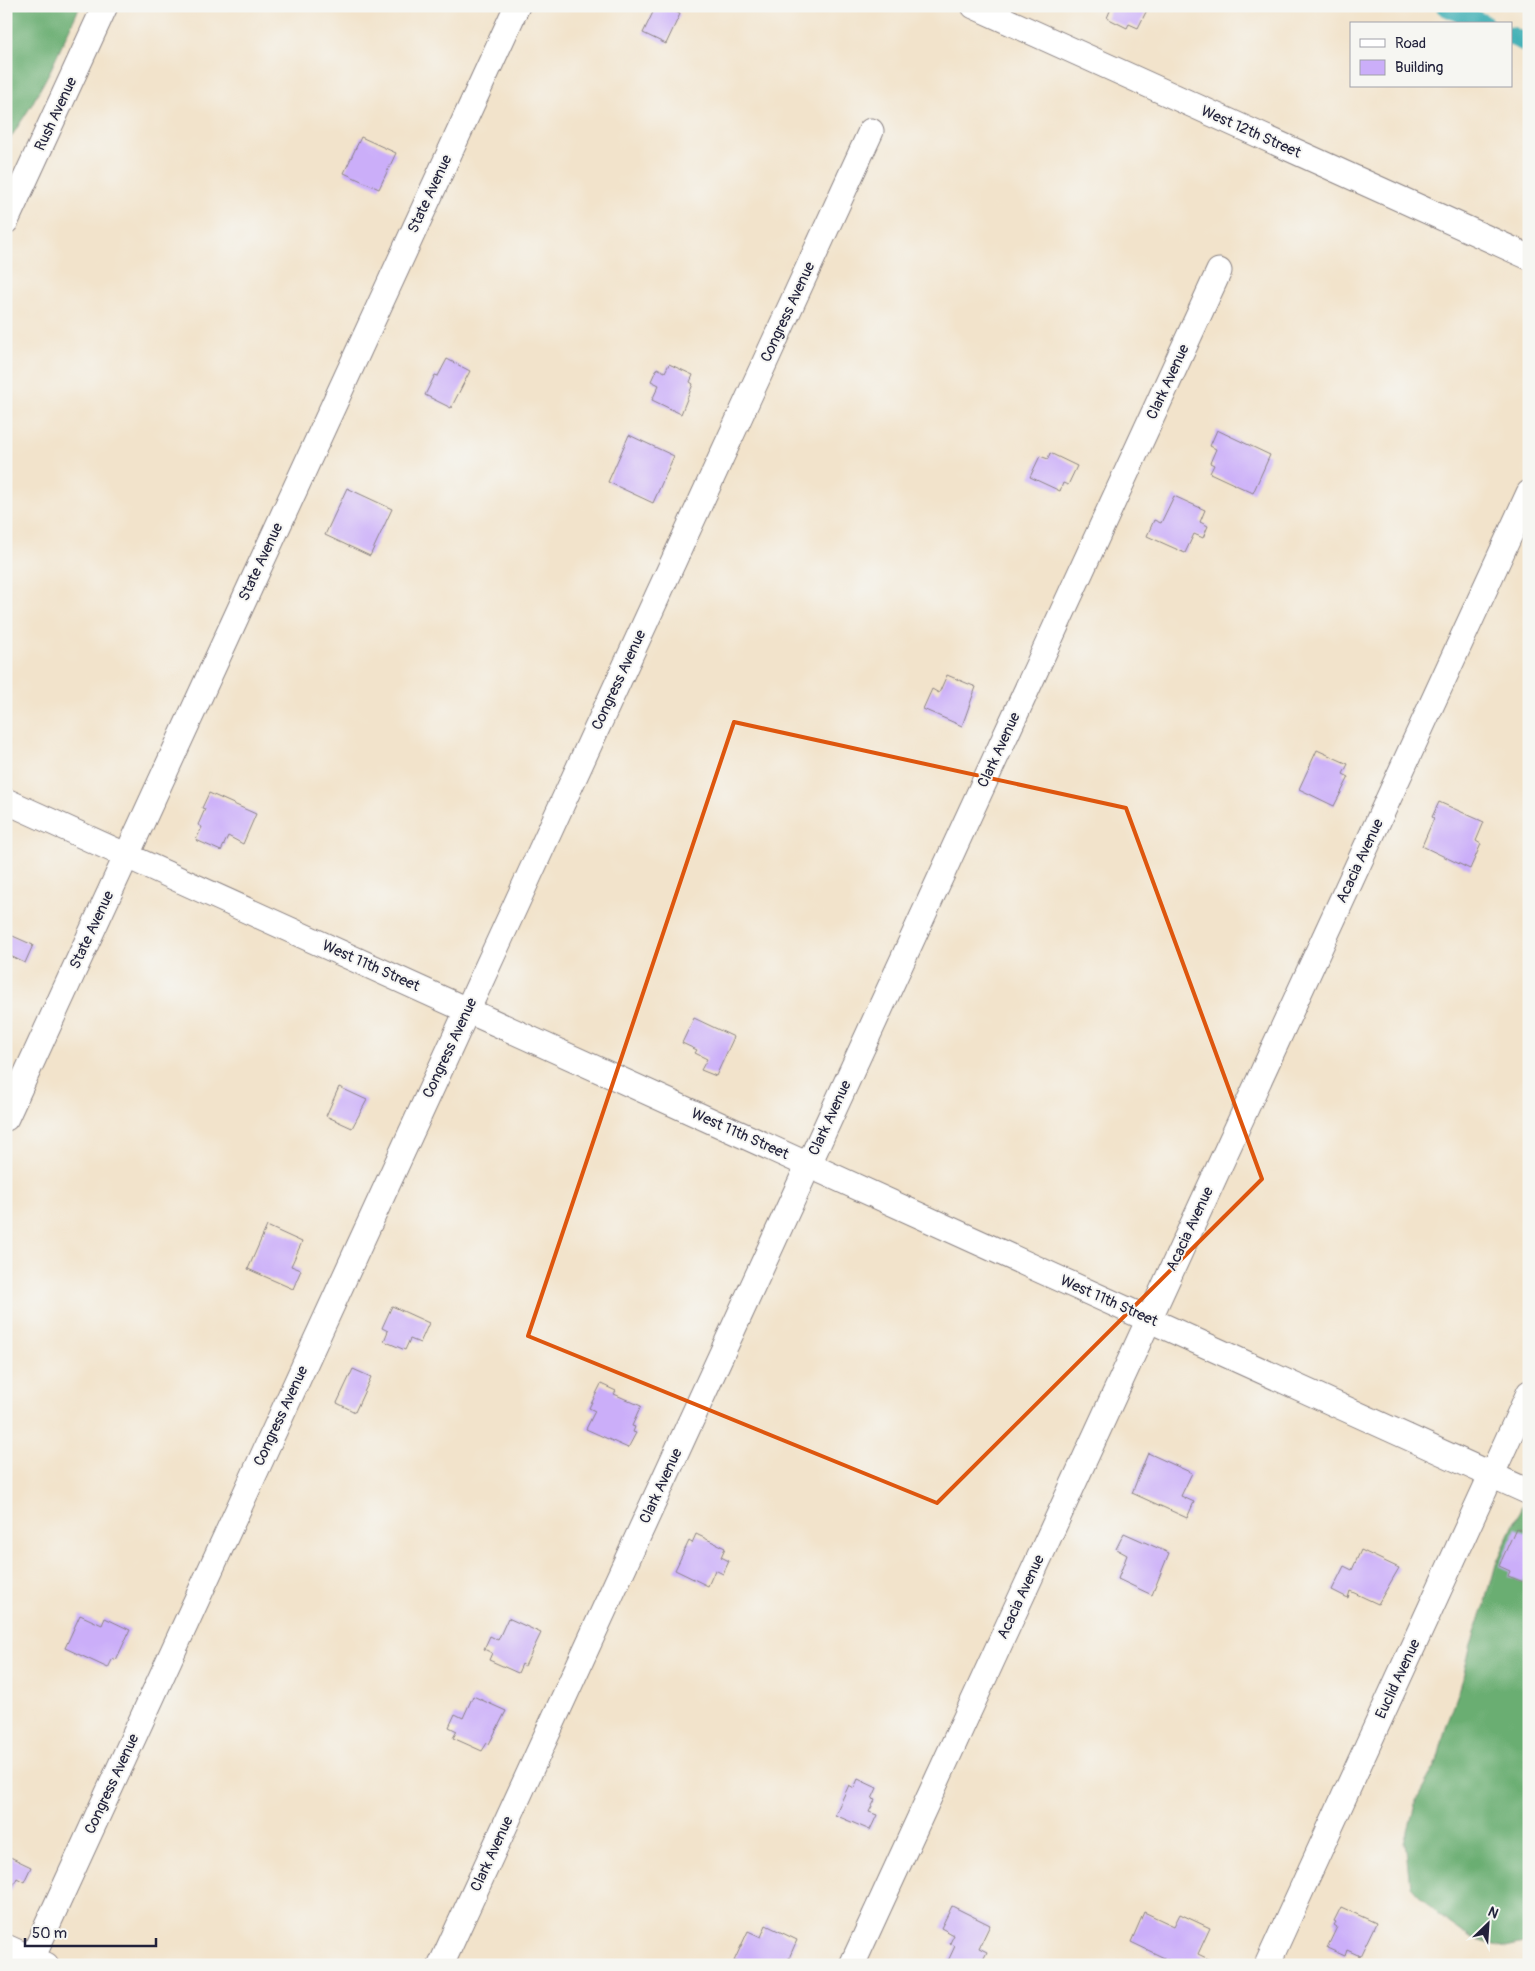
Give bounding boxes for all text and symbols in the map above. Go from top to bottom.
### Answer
legend [1350,22,1512,88]
text: Road [1395,34,1426,53]
text: Building [1395,58,1443,77]
street label: Rush Avenue [31,73,82,154]
street label: West 12th Street [1198,101,1305,163]
street label: State Avenue [404,151,457,236]
street label: Congress Avenue [756,258,820,365]
street label: Clark Avenue [1142,341,1194,423]
street label: State Avenue [235,519,288,604]
street label: Congress Avenue [587,626,651,733]
street label: Clark Avenue [973,709,1025,791]
street label: Acacia Avenue [1332,815,1388,906]
street label: State Avenue [66,887,119,972]
street label: West 11th Street [319,936,424,996]
street label: Congress Avenue [418,994,482,1101]
street label: Clark Avenue [804,1077,856,1159]
street label: West 11th Street [688,1104,793,1164]
street label: Acacia Avenue [1162,1183,1218,1274]
street label: West 11th Street [1057,1271,1162,1331]
street label: Congress Avenue [249,1362,313,1469]
street label: Clark Avenue [635,1445,687,1527]
street label: Acacia Avenue [993,1551,1049,1642]
street label: Euclid Avenue [1371,1636,1425,1722]
street label: Congress Avenue [80,1730,144,1837]
street label: Clark Avenue [466,1813,518,1895]
north arrow [1462,1898,1512,1948]
text: N [1485,1903,1501,1922]
scale bar [25,1916,156,1948]
text: 50 m [32,1924,67,1943]

